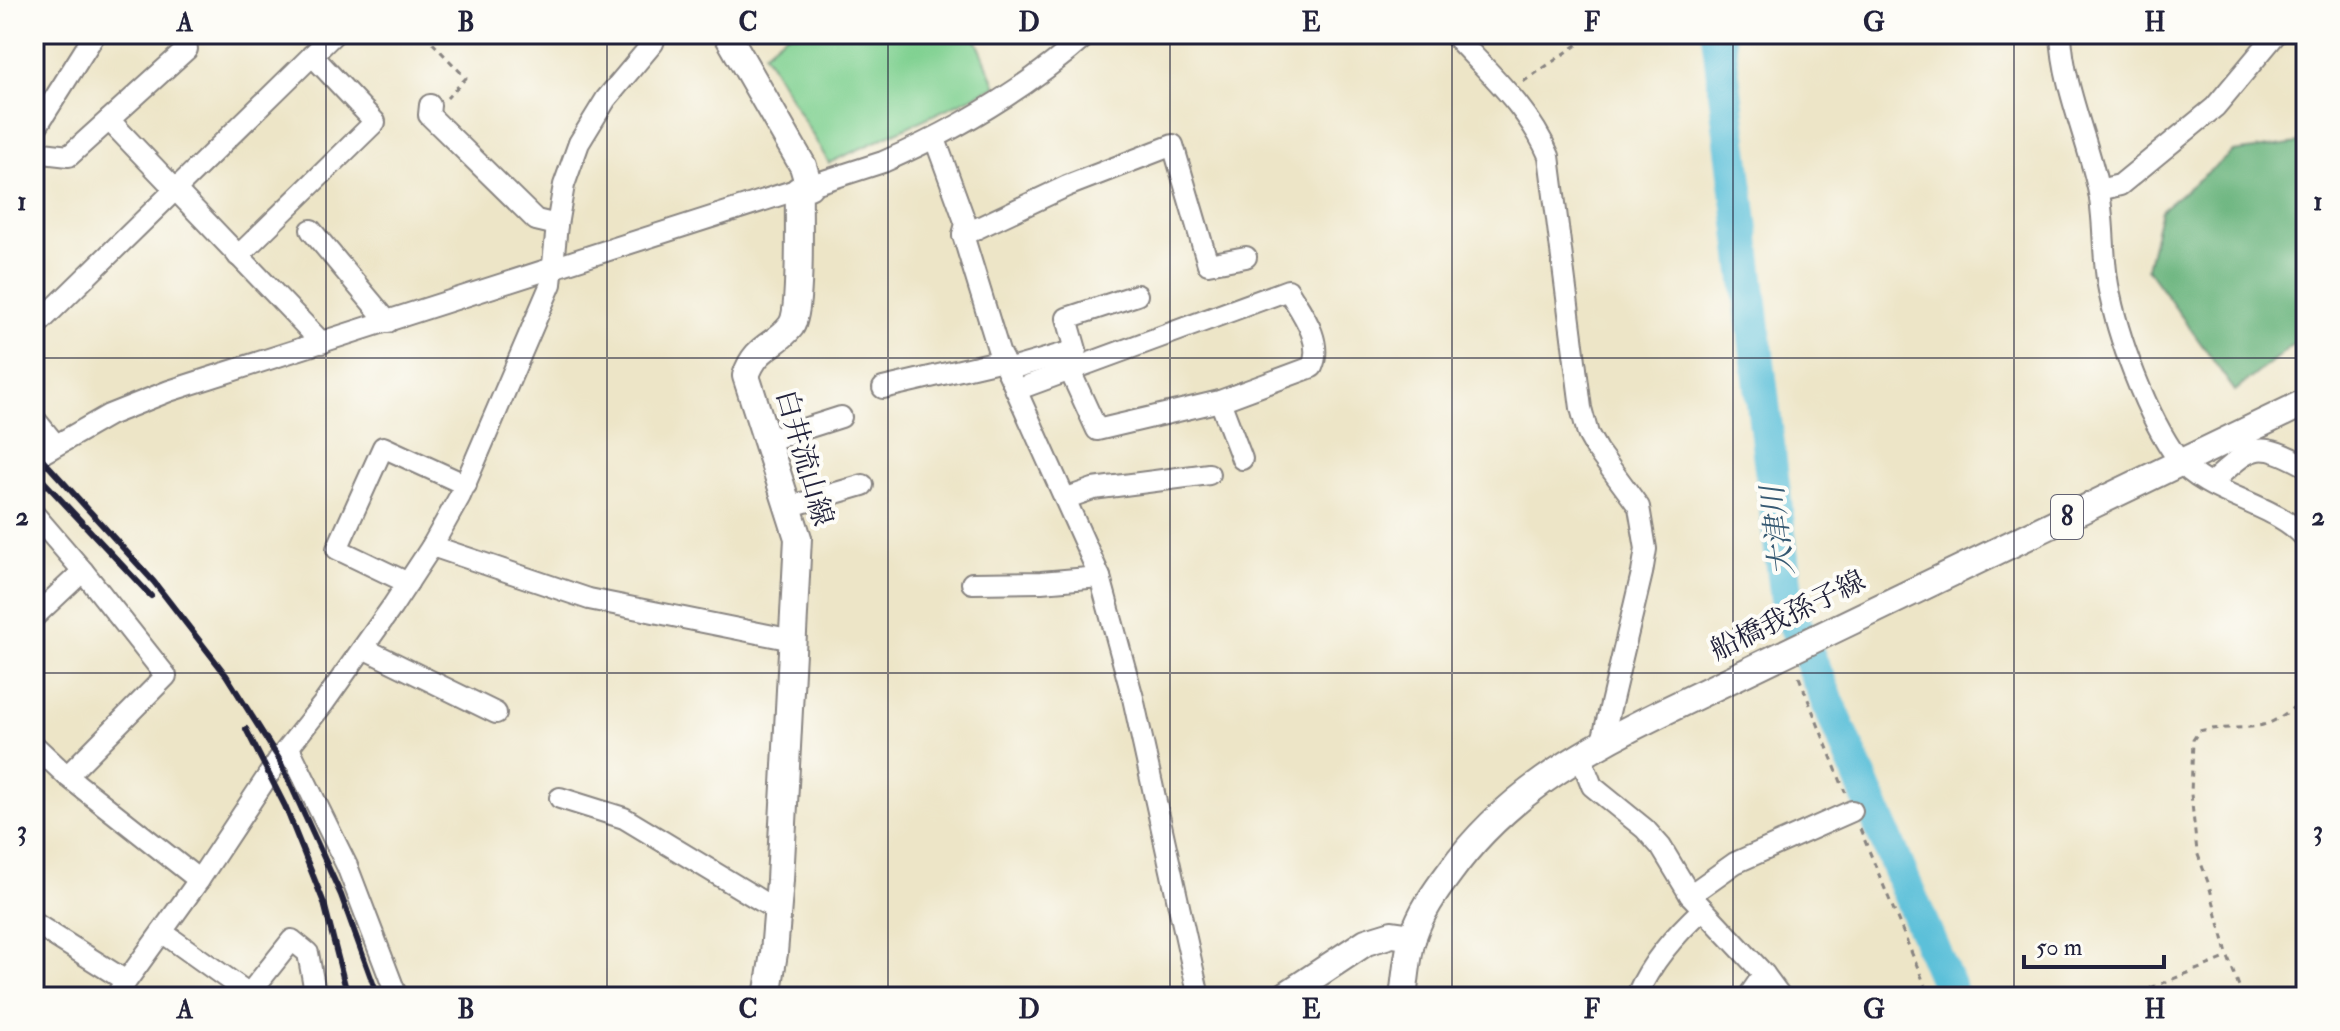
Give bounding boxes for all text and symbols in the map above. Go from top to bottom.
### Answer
text: A [176,7,194,39]
text: B [457,7,475,39]
text: C [738,7,758,39]
text: D [1018,7,1040,39]
text: E [1302,7,1321,39]
text: F [1584,7,1601,39]
text: G [1863,7,1885,39]
text: H [2144,7,2166,39]
text: 1 [17,186,27,218]
text: 1 [2313,186,2323,218]
street label: 白井流山線 [768,386,840,530]
water label: 大津川 [1754,481,1802,578]
road number: 8 [2051,495,2083,539]
text: 2 [15,501,29,533]
text: 2 [2311,501,2325,533]
street label: 船橋我孫子線 [1705,563,1871,669]
text: 3 [17,815,27,847]
text: 3 [2313,815,2323,847]
scale bar [2024,919,2164,969]
text: 50 m [2036,932,2083,963]
text: A [176,994,194,1026]
text: B [457,994,475,1026]
text: C [738,994,758,1026]
text: D [1018,994,1040,1026]
text: E [1302,994,1321,1026]
text: F [1584,994,1601,1026]
text: G [1863,994,1885,1026]
text: H [2144,994,2166,1026]

